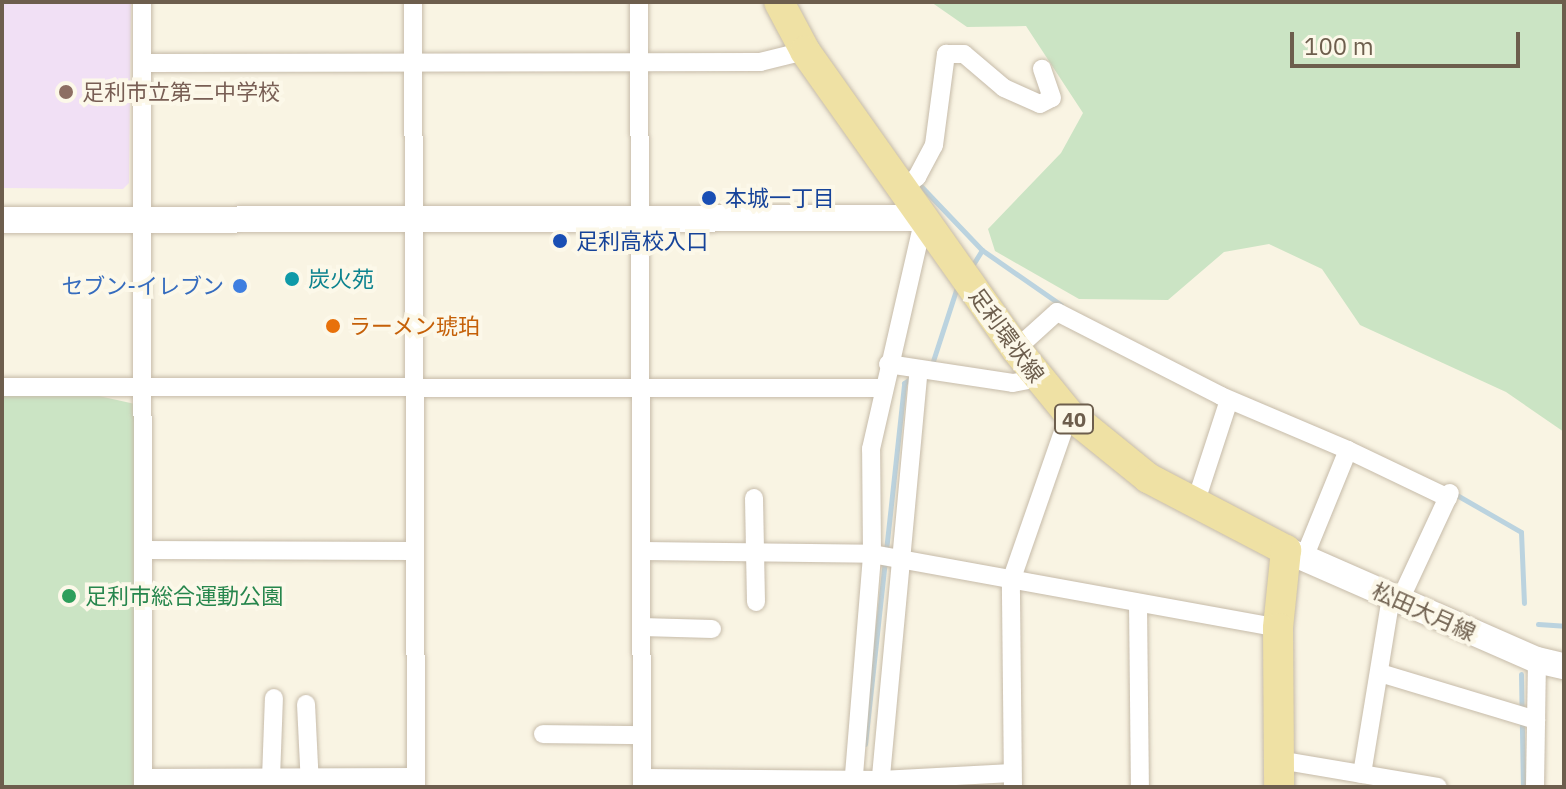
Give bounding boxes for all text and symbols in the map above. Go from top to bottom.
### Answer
scale bar [1294,16,1524,66]
text: 100 m [1304,30,1374,62]
place label: 足利市立第二中学校 [82,79,280,105]
marker: 足利市立第二中学校 [57,83,75,101]
place label: 本城一丁目 [725,185,835,211]
marker: 本城一丁目 [700,189,718,207]
place label: 足利高校入口 [576,228,708,254]
marker: 足利高校入口 [551,232,569,250]
place label: 炭火苑 [308,266,374,292]
marker: 炭火苑 [283,270,301,288]
place label: セブン-イレブン [61,273,224,299]
marker: セブン-イレブン [231,277,249,295]
street label: 足利環状線 [964,283,1050,387]
place label: ラーメン琥珀 [349,313,481,339]
marker: ラーメン琥珀 [324,317,342,335]
road number: 40 [1054,403,1094,435]
street label: 松田大月線 [1368,577,1480,645]
place label: 足利市総合運動公園 [85,583,283,609]
marker: 足利市総合運動公園 [60,587,78,605]

